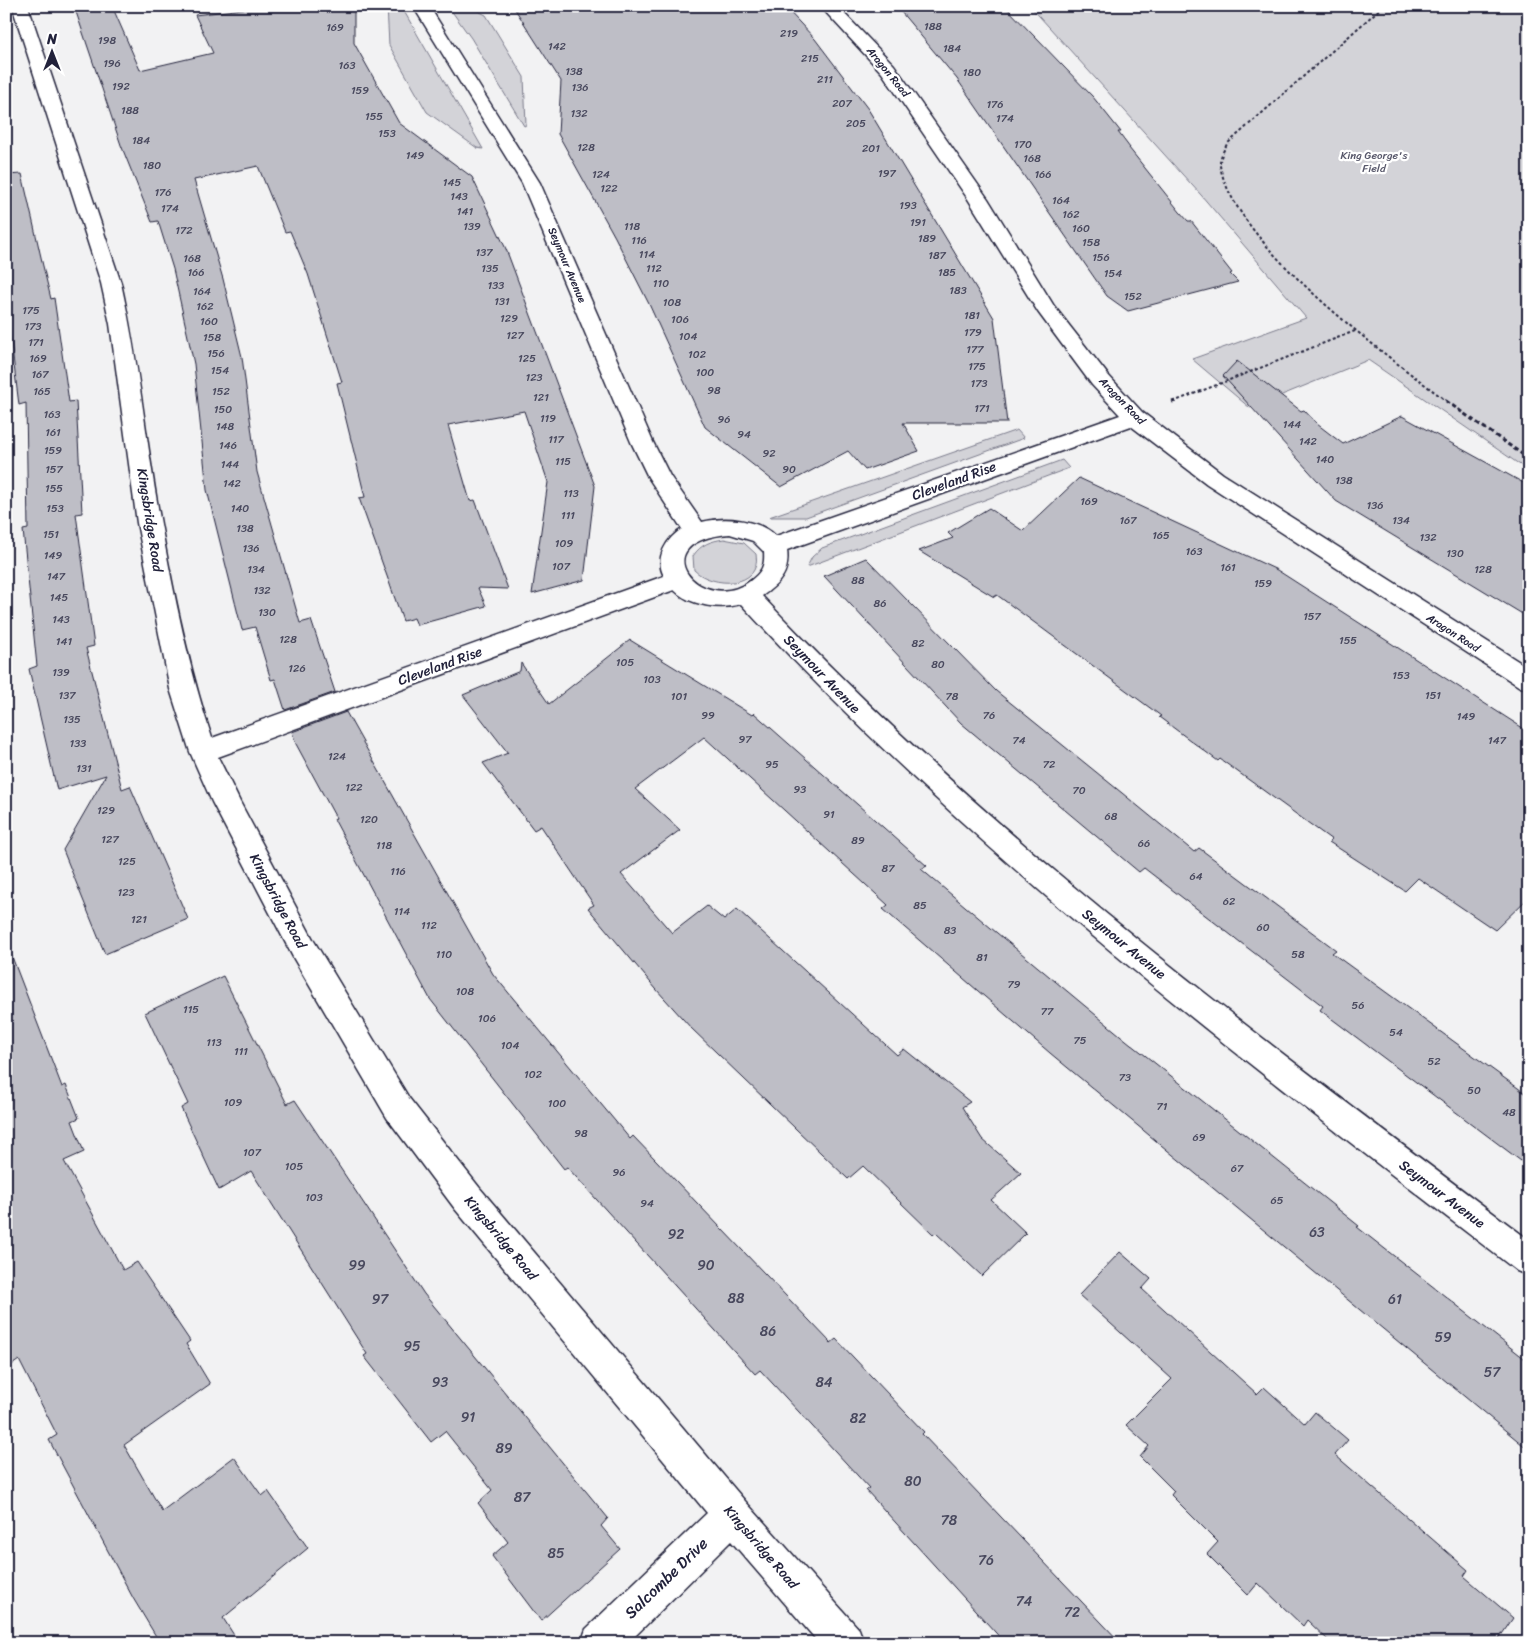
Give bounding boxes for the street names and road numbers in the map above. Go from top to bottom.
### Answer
street label: Aragon Road [861,42,915,102]
street label: Seymour Avenue [542,224,592,306]
street label: Aragon Road [1093,372,1151,430]
street label: Cleveland Rise [908,454,1000,508]
street label: Kingsbridge Road [129,466,171,575]
street label: Aragon Road [1422,608,1485,658]
street label: Seymour Avenue [777,628,867,720]
street label: Cleveland Rise [394,639,486,693]
street label: Kingsbridge Road [242,849,314,955]
street label: Seymour Avenue [1076,902,1172,986]
street label: Seymour Avenue [1393,1153,1491,1235]
street label: Kingsbridge Road [458,1190,545,1287]
street label: Kingsbridge Road [717,1499,806,1596]
street label: Salcombe Drive [617,1530,715,1626]

